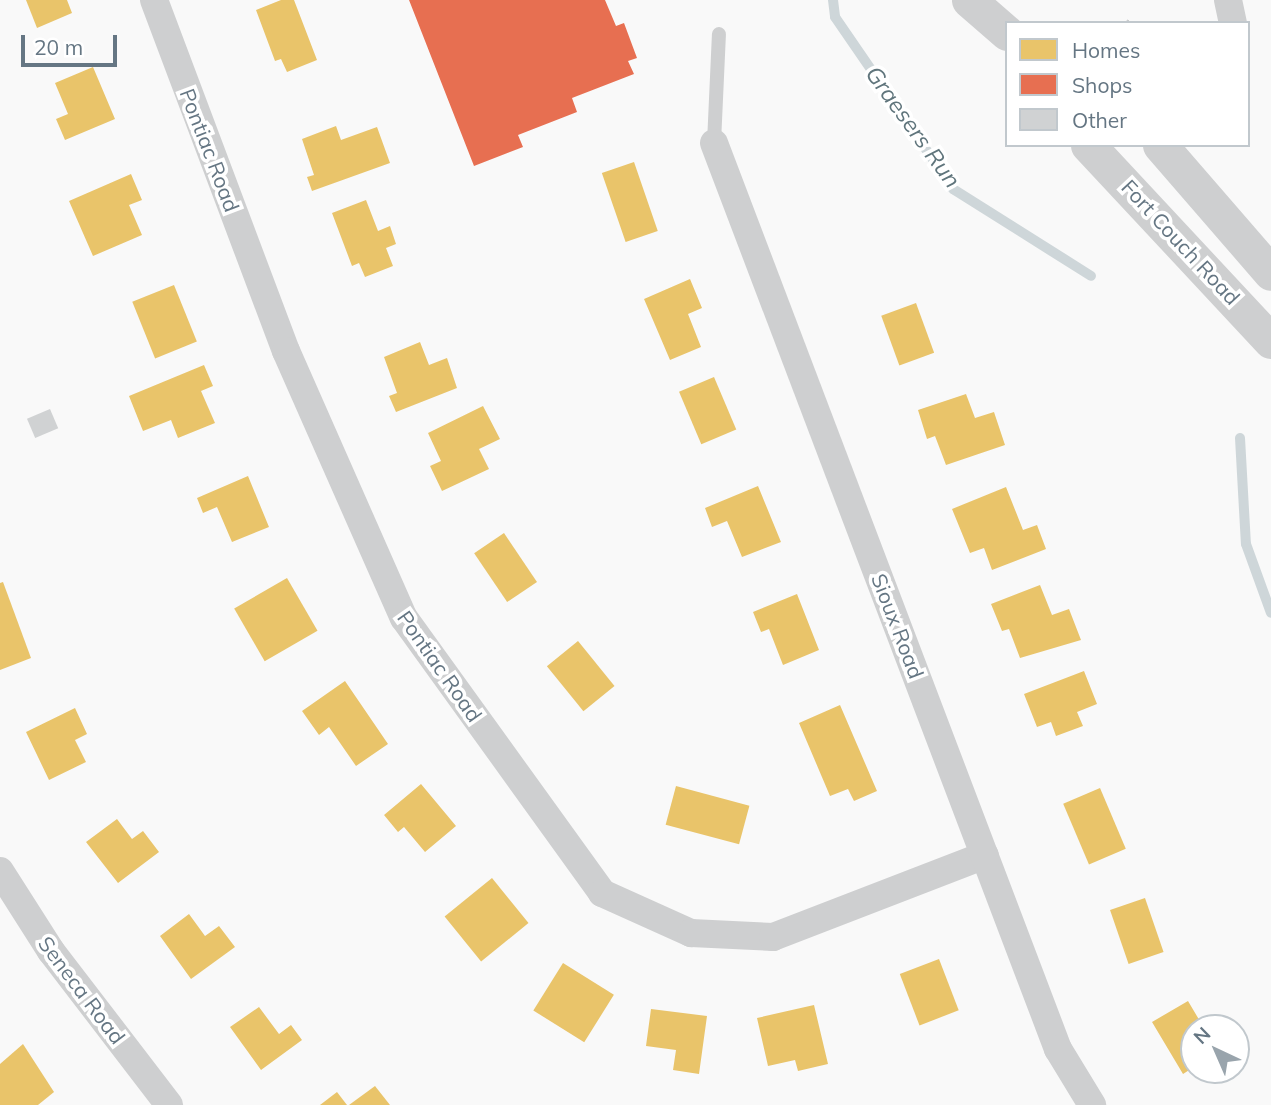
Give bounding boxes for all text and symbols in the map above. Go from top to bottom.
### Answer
scale bar [24,21,121,65]
legend [1005,21,1250,147]
text: 20 m [34,34,83,60]
text: Homes [1072,37,1140,63]
water label: Graesers Run [860,61,966,193]
text: Shops [1072,72,1132,98]
street label: Pontiac Road [175,85,245,215]
text: Other [1072,107,1127,133]
street label: Fort Couch Road [1117,174,1245,310]
street label: Sioux Road [866,570,930,682]
street label: Pontiac Road [392,606,488,726]
street label: Seneca Road [33,931,131,1049]
north arrow [1180,1014,1250,1084]
text: N [1188,1022,1215,1049]

